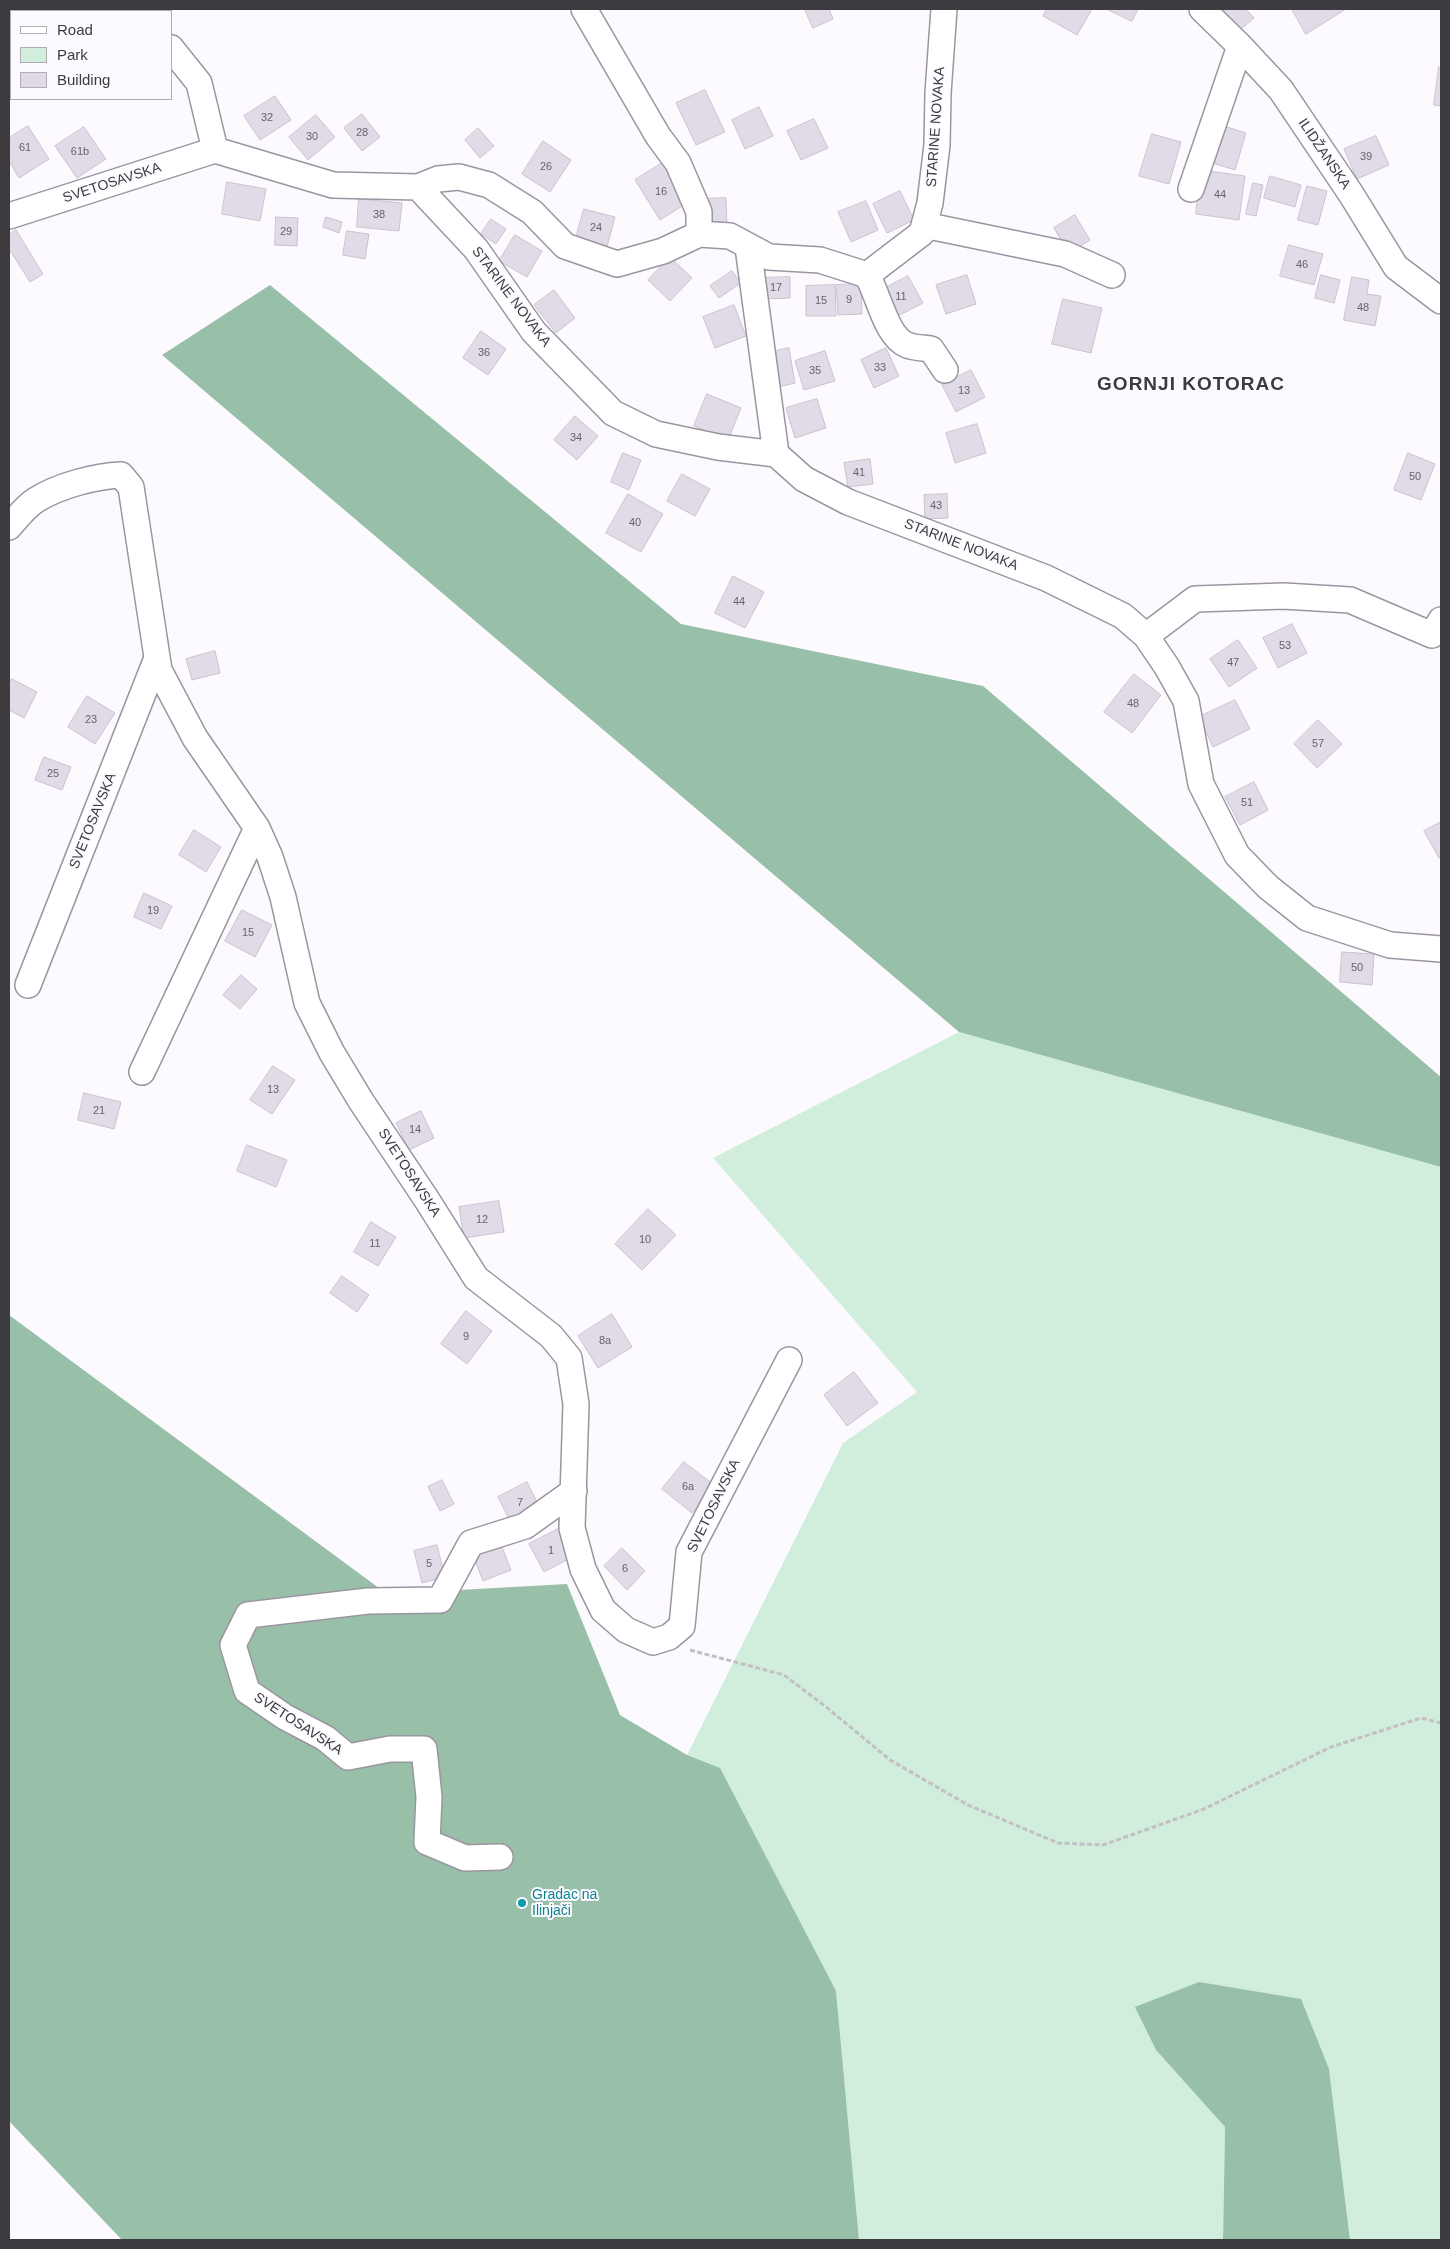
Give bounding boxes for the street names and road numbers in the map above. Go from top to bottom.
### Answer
street label: STARINE NOVAKA [923,66,949,188]
street label: ILIDŽANSKA [1294,115,1354,193]
street label: SVETOSAVSKA [61,159,163,207]
street label: STARINE NOVAKA [468,244,554,350]
street label: STARINE NOVAKA [902,516,1020,574]
street label: SVETOSAVSKA [66,770,120,872]
street label: SVETOSAVSKA [374,1126,444,1220]
street label: SVETOSAVSKA [684,1456,744,1556]
street label: SVETOSAVSKA [251,1689,345,1759]

